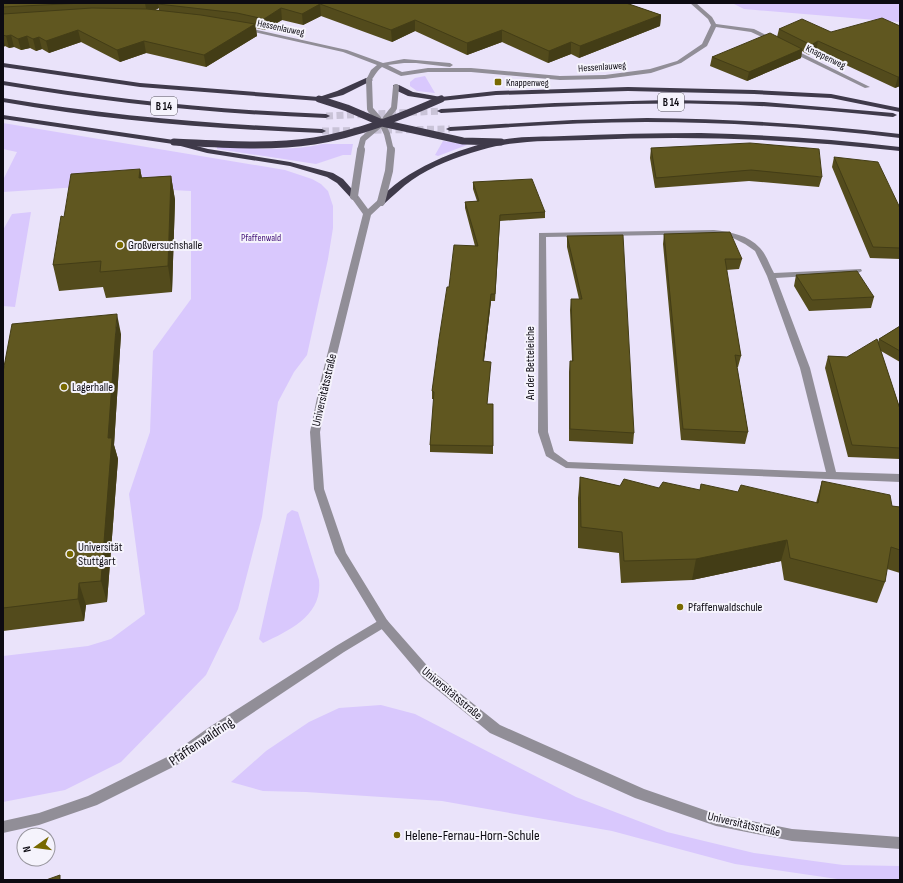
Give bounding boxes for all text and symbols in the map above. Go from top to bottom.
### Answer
street label: Hessenlauweg [256,17,305,39]
street label: Knappenweg [804,42,847,72]
street label: Hessenlauweg [578,59,626,75]
marker: Knappenweg [493,77,503,87]
place label: Knappenweg [506,77,549,89]
road number: B 14 [658,93,684,111]
road number: B 14 [151,97,177,115]
park label: Pfaffenwald [241,232,281,244]
place label: Großversuchshalle [128,238,202,253]
marker: Großversuchshalle [115,240,125,250]
street label: An der Betteleiche [523,326,538,401]
street label: Universitätsstraße [309,352,340,428]
place label: Lagerhalle [72,380,113,395]
marker: Lagerhalle [59,382,69,392]
place label: Universität Stuttgart [78,540,123,569]
marker: Universität Stuttgart [65,549,75,559]
place label: Pfaffenwaldschule [688,600,763,615]
marker: Pfaffenwaldschule [675,602,685,612]
street label: Universitätsstraße [418,664,485,723]
street label: Pfaffenwaldring [166,713,237,769]
street label: Universitätsstraße [706,809,782,840]
north arrow [16,827,56,867]
place label: Helene-Fernau-Horn-Schule [405,827,540,844]
marker: Helene-Fernau-Horn-Schule [392,830,402,840]
text: N [20,845,34,854]

